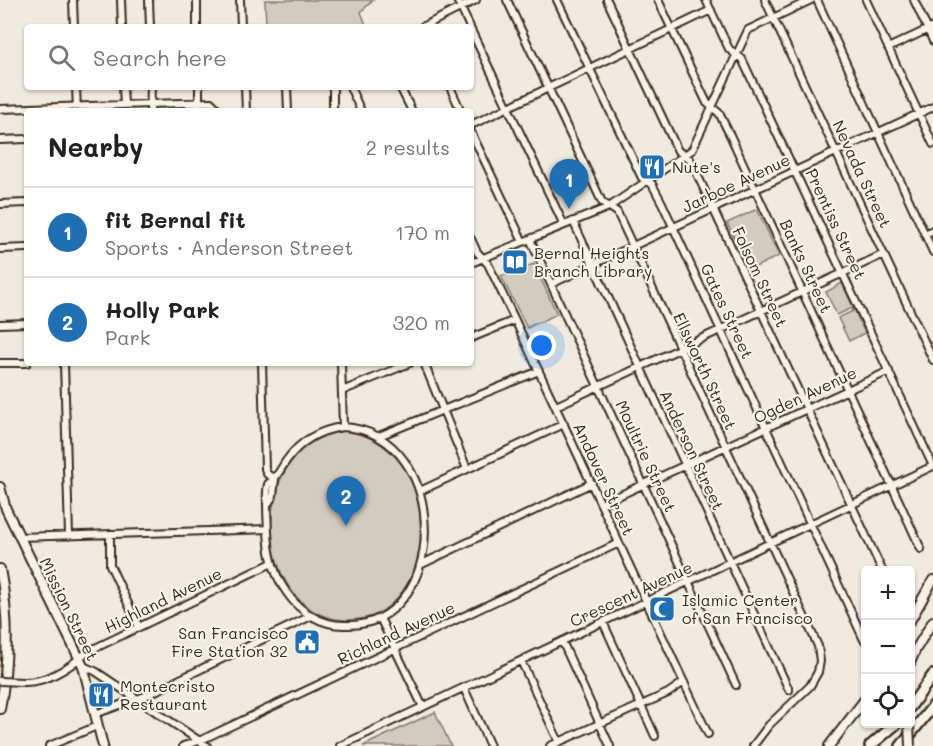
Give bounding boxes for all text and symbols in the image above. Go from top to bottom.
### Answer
search box [24,24,474,90]
icon: search [45,41,78,74]
text: Search here [93,43,227,72]
street label: Nevada Street [828,117,897,231]
text: Nearby [48,130,143,164]
text: 2 results [366,134,450,160]
street label: Jarboe Avenue [678,148,793,217]
restaurant icon: Nute's [637,152,667,182]
place label: Nute's [672,156,721,177]
pin: 1 [550,160,588,209]
street label: Prentiss Street [802,165,871,283]
text: fit Bernal fit [105,205,246,234]
street label: Banks Street [776,216,837,316]
text: 1 [63,219,72,245]
text: 170 m [395,219,450,245]
street label: Folsom Street [728,223,793,330]
text: Sports · Anderson Street [105,234,353,260]
place label: Bernal Heights Branch Library [534,242,652,281]
library icon: Bernal Heights Branch Library [500,247,530,277]
street label: Gates Street [696,260,759,362]
text: Holly Park [105,295,220,324]
text: 2 [62,309,73,335]
text: 320 m [392,309,450,335]
street label: Ellsworth Street [669,309,742,433]
text: Park [105,324,150,350]
your location [527,331,556,360]
street label: Ogden Avenue [750,361,860,428]
street label: Anderson Street [655,386,729,513]
street label: Moultrie Street [611,397,682,515]
street label: Andover Street [569,419,640,539]
pin: 2 [326,476,366,526]
street label: Mission Street [35,554,104,664]
street label: Crescent Avenue [566,556,695,631]
street label: Highland Avenue [101,562,225,637]
map controls [861,566,915,728]
button: + [861,566,915,620]
place label: Islamic Center of San Francisco [682,589,813,628]
mosque icon: Islamic Center of San Francisco [647,594,677,624]
street label: Richland Avenue [334,596,458,669]
button: − [861,620,915,674]
place label: San Francisco Fire Station 32 [171,622,288,661]
public building icon: San Francisco Fire Station 32 [292,627,322,657]
button: locate [861,674,915,728]
place label: Montecristo Restaurant [120,675,215,714]
restaurant icon: Montecristo Restaurant [86,680,116,710]

